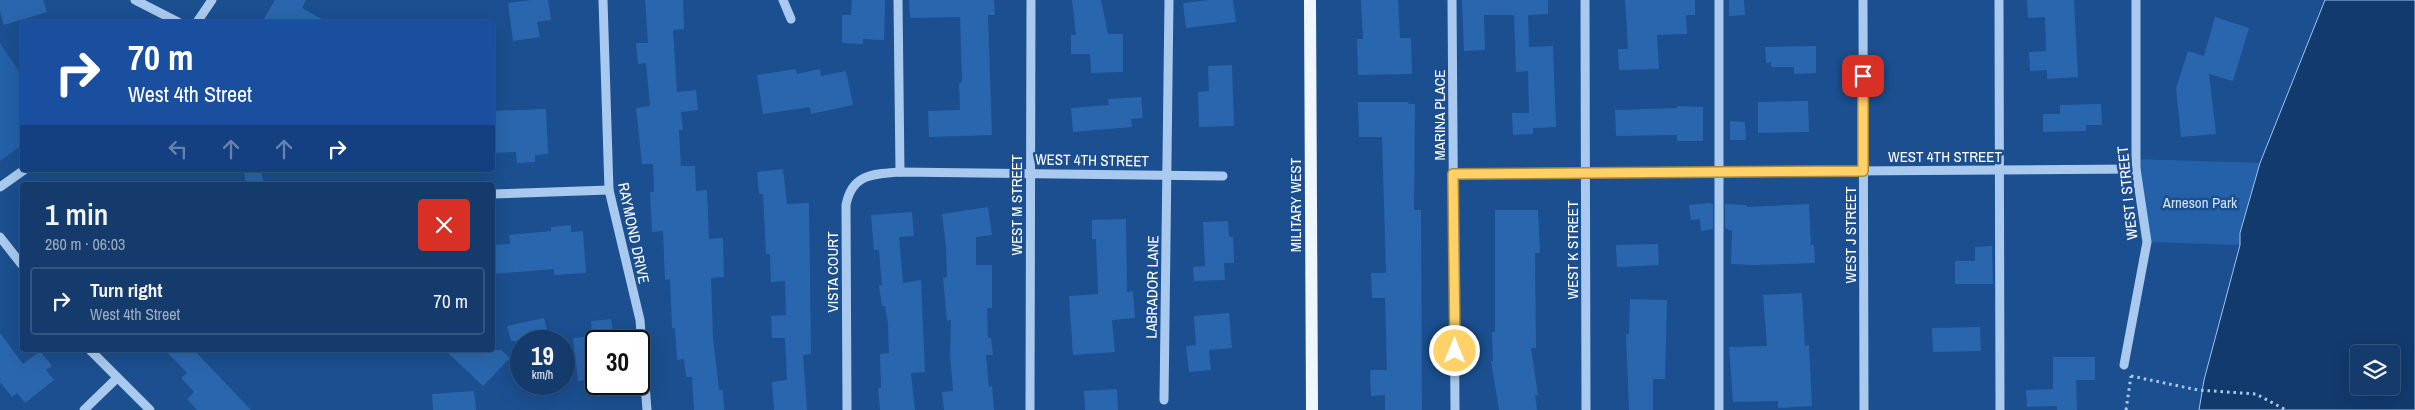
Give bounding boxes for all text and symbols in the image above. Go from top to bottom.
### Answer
text: 70 m [128,34,193,81]
icon: right [45,40,110,105]
pin [1842,55,1884,97]
icon: arrive [1849,62,1877,90]
street label: MARINA PLACE [1429,70,1450,160]
text: West 4th Street [128,79,252,109]
icon: left [164,135,192,163]
icon: ahead [217,135,245,163]
icon: ahead [270,135,298,163]
icon: right [323,135,351,163]
street label: WEST I STREET [2112,145,2142,241]
street label: WEST 4TH STREET [1888,146,2002,167]
street label: WEST 4TH STREET [1035,149,1150,172]
street label: WEST M STREET [1006,154,1027,255]
street label: MILITARY WEST [1285,157,1306,252]
street label: RAYMOND DRIVE [613,180,655,286]
street label: WEST J STREET [1840,186,1861,283]
park label: Arneson Park [2162,192,2238,213]
text: 1 min [45,194,108,234]
button: close [418,199,470,251]
street label: WEST K STREET [1562,200,1583,299]
street label: VISTA COURT [822,231,843,312]
text: 260 m · 06:03 [45,233,125,255]
street label: LABRADOR LANE [1141,235,1163,339]
text: Turn right [90,277,162,303]
icon: right [47,287,75,315]
text: 70 m [433,288,468,314]
text: West 4th Street [90,303,180,325]
position arrow [1428,324,1480,376]
speed limit sign: 30 [585,330,650,395]
text: 19 [531,339,554,373]
map controls [2350,345,2400,395]
button: layers [2350,345,2400,395]
text: km/h [532,367,553,383]

